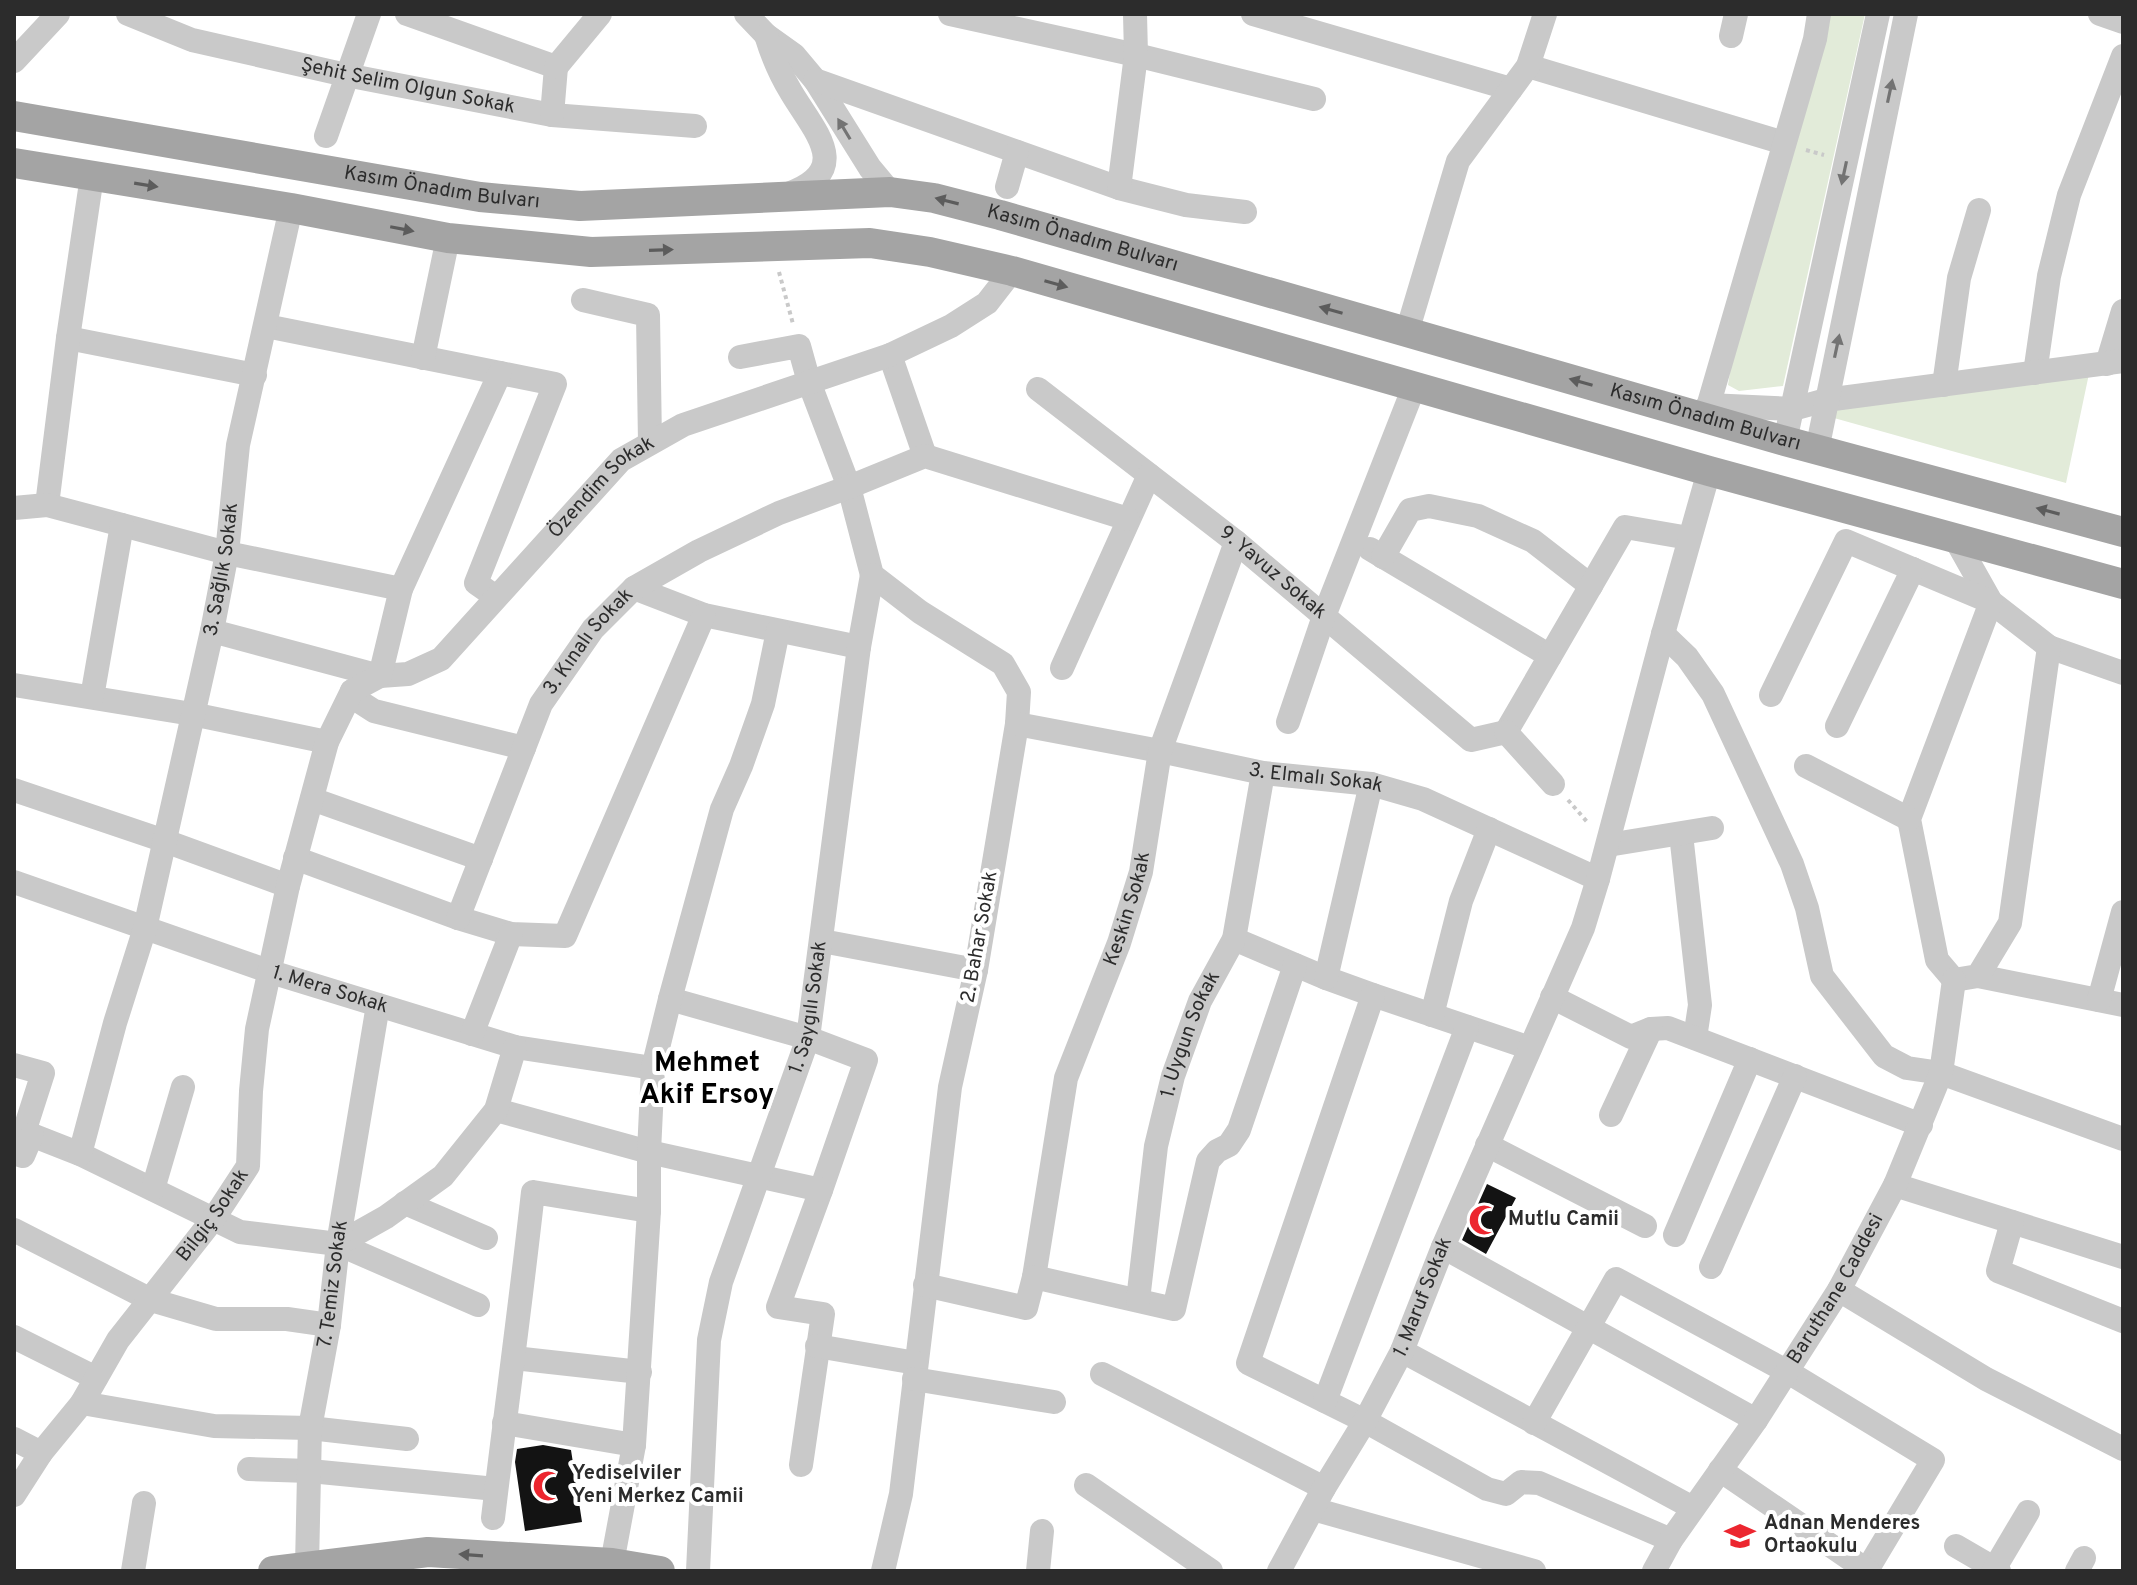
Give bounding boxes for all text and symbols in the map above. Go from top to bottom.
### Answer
street label: Şehit Selim Olgun Sokak [298,52,517,121]
one-way arrow [1884,78,1897,103]
one-way arrow [838,118,852,140]
one-way arrow [1837,160,1850,185]
street label: Kasım Önadım Bulvarı [342,161,541,215]
one-way arrow [134,179,159,191]
one-way arrow [934,194,959,206]
street label: Kasım Önadım Bulvarı [984,199,1181,279]
one-way arrow [390,224,415,236]
one-way arrow [649,243,674,256]
one-way arrow [1045,278,1069,291]
one-way arrow [1319,303,1343,316]
one-way arrow [1832,333,1844,358]
one-way arrow [1569,375,1593,388]
street label: Kasım Önadım Bulvarı [1606,378,1804,458]
street label: Özendim Sokak [542,431,659,544]
street label: 3. Sağlık Sokak [198,501,245,639]
one-way arrow [2035,505,2060,517]
street label: 9. Yavuz Sokak [1213,520,1332,625]
street label: 3. Kınalı Sokak [538,583,639,701]
street label: 3. Elmalı Sokak [1246,757,1386,800]
street label: Keskin Sokak [1098,850,1157,970]
street label: 2. Bahar Sokak [956,869,1004,1005]
street label: 1. Saygılı Sokak [783,939,834,1077]
street label: 1. Mera Sokak [269,960,391,1020]
street label: 1. Uygun Sokak [1155,967,1227,1100]
district label: Mehmet Akif Ersoy [640,1046,774,1114]
street label: Bilgiç Sokak [171,1164,255,1267]
mosque icon: Mutlu Camii [1467,1203,1501,1237]
place label: Mutlu Camii [1508,1207,1619,1233]
street label: Baruthane Caddesi [1782,1209,1890,1369]
street label: 7. Temiz Sokak [312,1218,355,1350]
street label: 1. Maruf Sokak [1388,1233,1459,1362]
place label: Yediselviler Yeni Merkez Camii [572,1461,744,1510]
mosque icon: Yediselviler Yeni Merkez Camii [531,1469,565,1503]
place label: Adnan Menderes Ortaokulu [1764,1511,1920,1560]
school or university icon: Adnan Menderes Ortaokulu [1723,1519,1757,1553]
one-way arrow [458,1548,483,1561]

